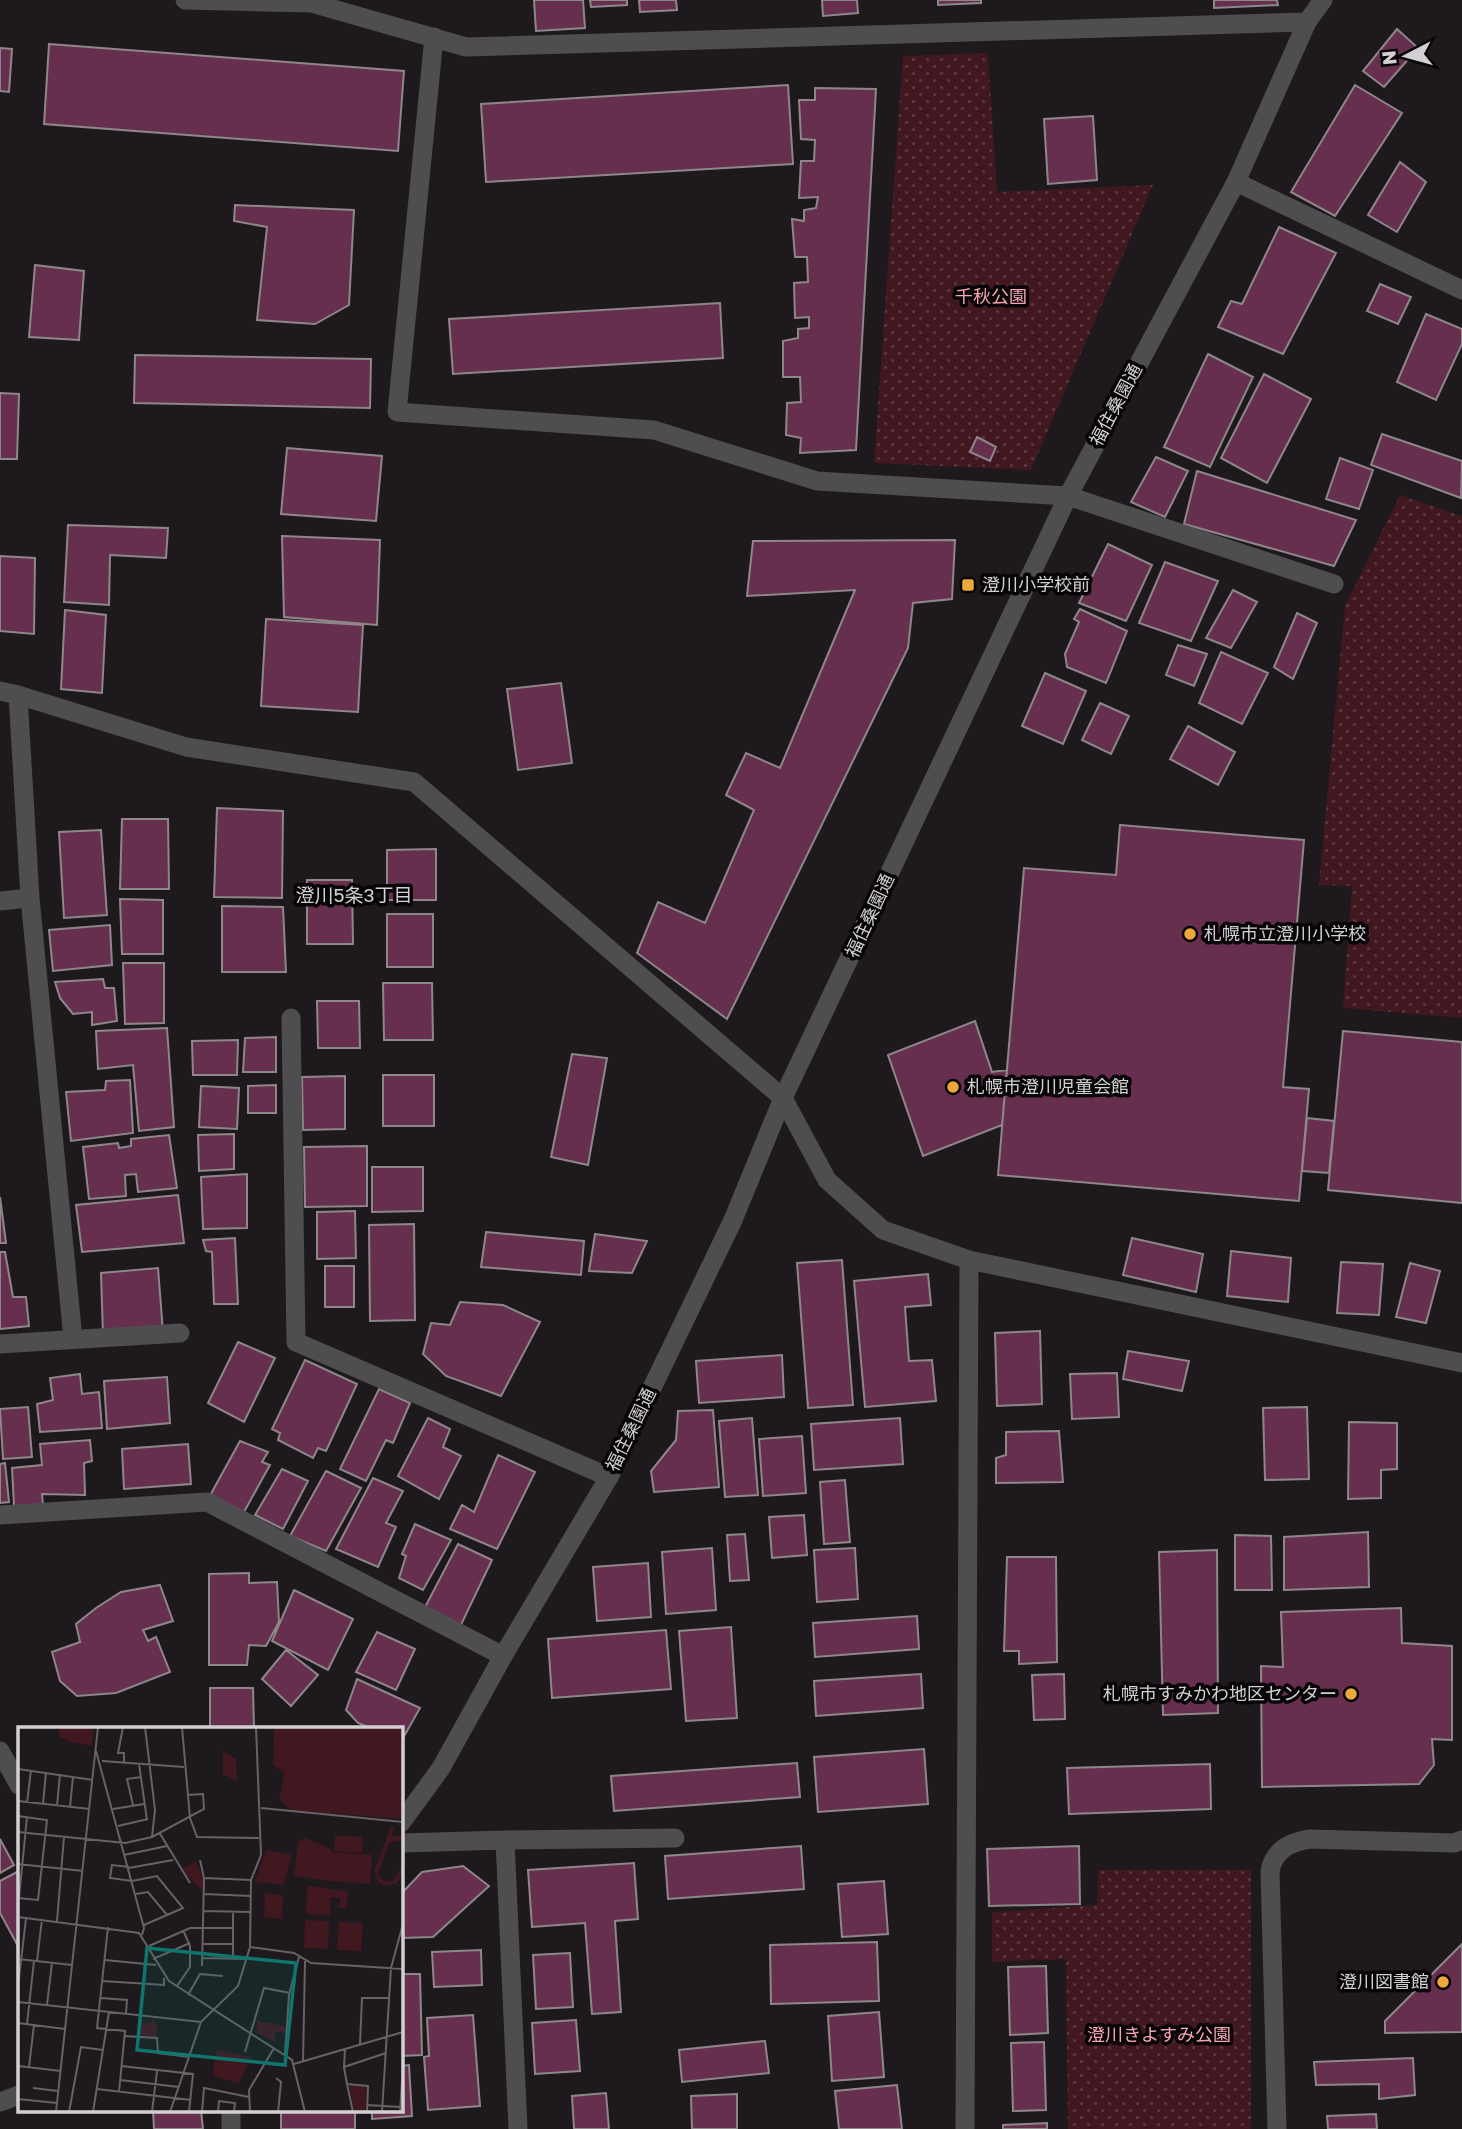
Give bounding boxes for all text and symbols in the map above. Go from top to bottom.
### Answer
north arrow [1371,21,1441,91]
text: N [1376,49,1401,66]
park label: 千秋公園 [955,285,1027,307]
street label: 福住桑園通 [1084,360,1146,449]
place label: 澄川小学校前 [982,573,1090,595]
marker: 澄川小学校前 [960,577,976,593]
street label: 福住桑園通 [840,870,898,961]
district label: 澄川5条3丁目 [295,883,413,906]
place label: 札幌市立澄川小学校 [1204,922,1366,944]
marker: 札幌市立澄川小学校 [1182,926,1198,942]
place label: 札幌市澄川児童会館 [967,1075,1129,1097]
marker: 札幌市澄川児童会館 [945,1079,961,1095]
street label: 福住桑園通 [600,1384,660,1475]
place label: 札幌市すみかわ地区センター [1103,1682,1337,1704]
marker: 札幌市すみかわ地区センター [1343,1686,1359,1702]
inset map [18,1727,402,2112]
place label: 澄川図書館 [1339,1970,1429,1992]
marker: 澄川図書館 [1435,1974,1451,1990]
park label: 澄川きよすみ公園 [1087,2023,1231,2045]

